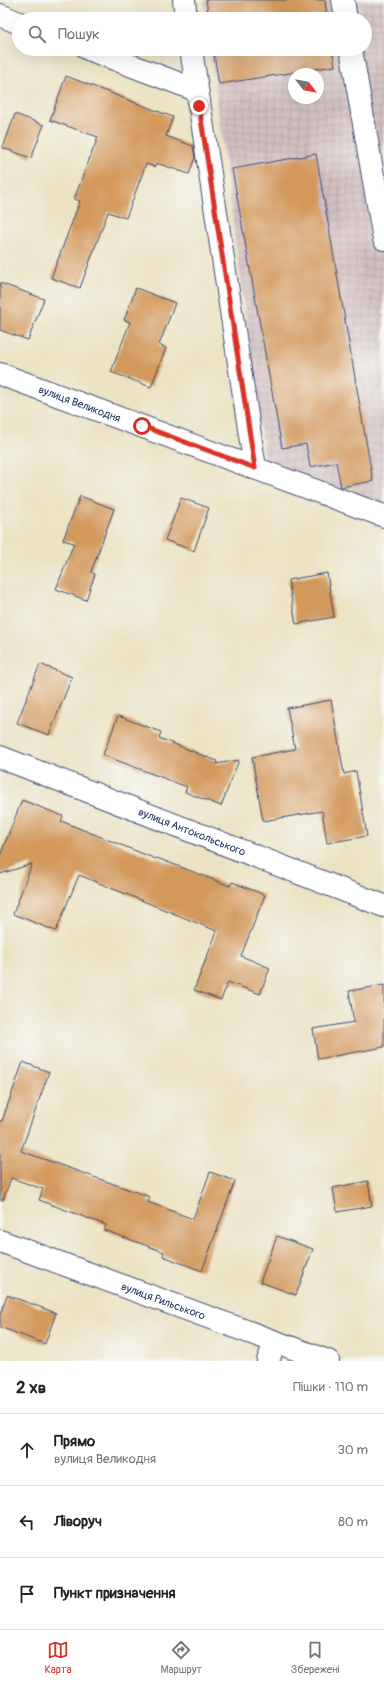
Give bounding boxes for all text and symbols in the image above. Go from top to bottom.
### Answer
search box [12,12,372,56]
icon: search [26,23,48,45]
text: Пошук [58,25,100,44]
north arrow [288,68,324,104]
route end [190,97,208,115]
street label: вулиця Великодня [37,383,122,425]
route start [133,417,151,435]
street label: вулиця Антокольського [136,805,247,859]
street label: вулиця Рильського [119,1280,207,1323]
text: 2 хв [16,1377,46,1398]
text: Пішки · 110 m [293,1379,368,1395]
text: Прямо [54,1432,95,1451]
icon: ahead [16,1439,38,1461]
text: 30 m [338,1442,368,1458]
text: вулиця Великодня [54,1451,156,1467]
icon: left [16,1511,38,1533]
text: Ліворуч [54,1512,102,1531]
text: 80 m [338,1514,368,1530]
icon: arrive [16,1583,38,1605]
text: Пункт призначення [54,1584,175,1603]
tab: Карта [44,1639,72,1676]
tab: Маршрут [160,1639,202,1676]
tab: Збережені [291,1639,340,1676]

